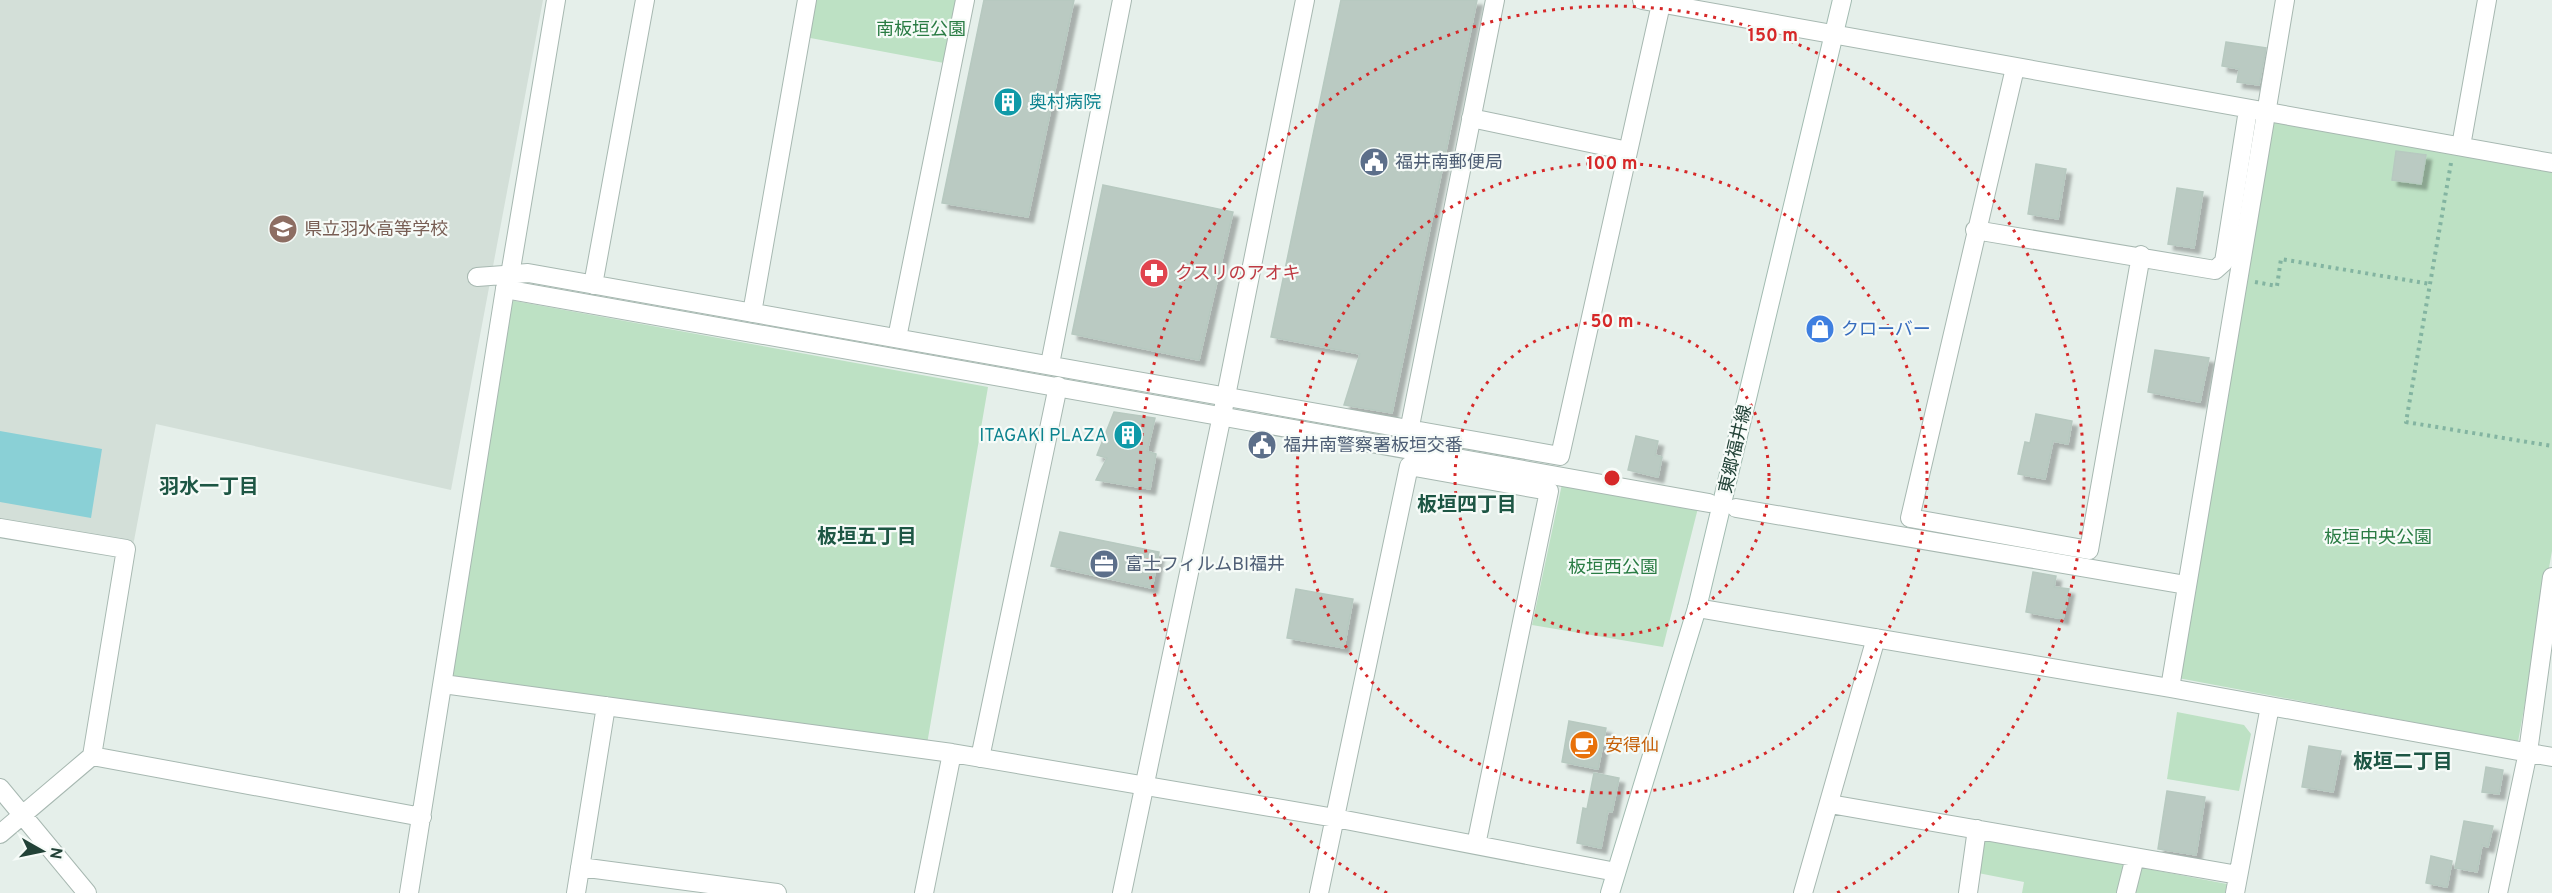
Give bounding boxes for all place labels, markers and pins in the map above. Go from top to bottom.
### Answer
building icon: 奥村病院 [992,86,1024,118]
place label: 奥村病院 [1029,92,1101,115]
public building icon: 福井南郵便局 [1358,146,1390,178]
place label: 福井南郵便局 [1395,152,1503,175]
school or university icon: 県立羽水高等学校 [267,213,299,245]
place label: 県立羽水高等学校 [304,219,448,242]
pharmacy icon: クスリのアオキ [1138,257,1170,289]
place label: クスリのアオキ [1175,263,1300,286]
shop icon: クローバー [1804,313,1836,345]
place label: クローバー [1841,319,1931,342]
building icon: ITAGAKI PLAZA [1112,419,1144,451]
place label: ITAGAKI PLAZA [979,425,1107,448]
public building icon: 福井南警察署板垣交番 [1246,429,1278,461]
place label: 福井南警察署板垣交番 [1283,435,1463,458]
centre of rings [1602,468,1622,488]
office icon: 富士フィルムBI福井 [1088,548,1120,580]
place label: 富士フィルムBI福井 [1125,554,1285,577]
cafe icon: 安得仙 [1568,729,1600,761]
place label: 安得仙 [1605,735,1659,758]

